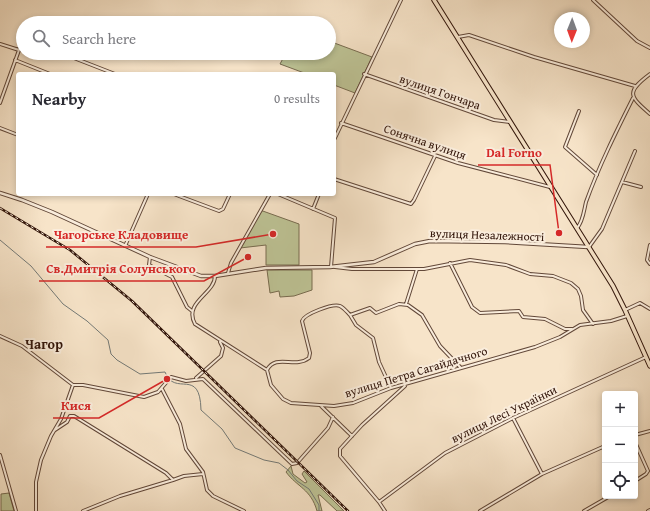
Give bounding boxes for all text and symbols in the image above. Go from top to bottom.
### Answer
north arrow [554,12,590,48]
search box [16,16,336,60]
icon: search [30,27,52,49]
text: Search here [62,28,136,49]
street label: вулиця Гончара [397,70,483,113]
text: Nearby [32,86,86,111]
text: 0 results [274,89,320,108]
street label: Сонячна вулиця [382,119,469,164]
callout: Dal Forno [478,140,550,165]
text: Dal Forno [486,143,542,162]
callout: Чагорське Кладовище [46,222,196,247]
street label: вулиця Незалежності [430,224,545,245]
text: Чагорське Кладовище [54,225,188,244]
callout: Св.Дмитрія Солунського [39,256,204,281]
text: Св.Дмитрія Солунського [46,259,196,278]
district label: Чагор [25,334,63,354]
street label: вулиця Петра Сагайдачного [342,342,489,401]
street label: вулиця Лесі Українки [448,381,559,447]
map controls [602,391,638,499]
button: + [602,391,638,427]
callout: Кися [53,393,99,418]
text: Кися [61,396,91,415]
button: − [602,427,638,463]
button: locate [602,463,638,499]

